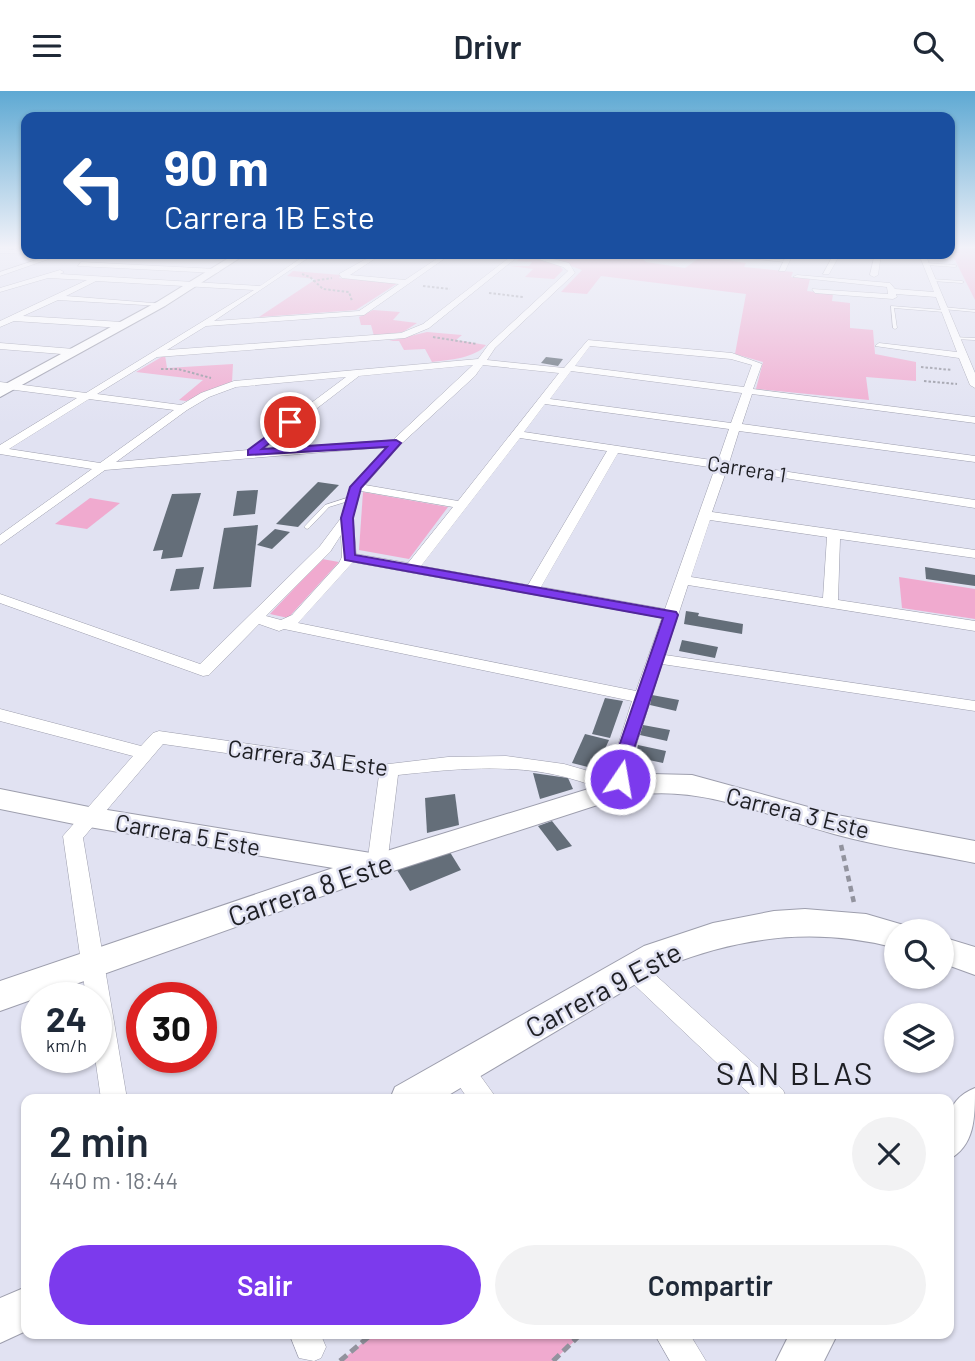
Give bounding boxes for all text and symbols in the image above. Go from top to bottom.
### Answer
icon: menu [28,27,66,65]
text: Drivr [453,27,522,65]
icon: search [909,27,947,65]
text: 90 m [164,137,269,196]
icon: left [49,140,140,231]
text: Carrera 1B Este [164,197,375,235]
pin [260,392,320,452]
icon: arrive [271,403,309,441]
street label: Carrera 1 [706,449,788,487]
street label: Carrera 3A Este [226,733,390,781]
position arrow [583,742,657,816]
street label: Carrera 3 Este [723,780,873,844]
street label: Carrera 5 Este [113,807,263,861]
street label: Carrera 8 Este [223,845,397,933]
map controls [884,919,954,1073]
button: search [884,919,954,989]
street label: Carrera 9 Este [519,934,687,1044]
speed limit sign: 30 [126,982,217,1073]
text: 24 [46,997,87,1039]
button: layers [884,1003,954,1073]
text: km/h [46,1034,87,1056]
district label: SAN BLAS [716,1053,874,1091]
text: 2 min [49,1115,149,1165]
button: close [852,1117,926,1191]
text: 440 m · 18:44 [49,1166,178,1194]
button: Salir [49,1245,481,1325]
button: Compartir [495,1245,926,1325]

